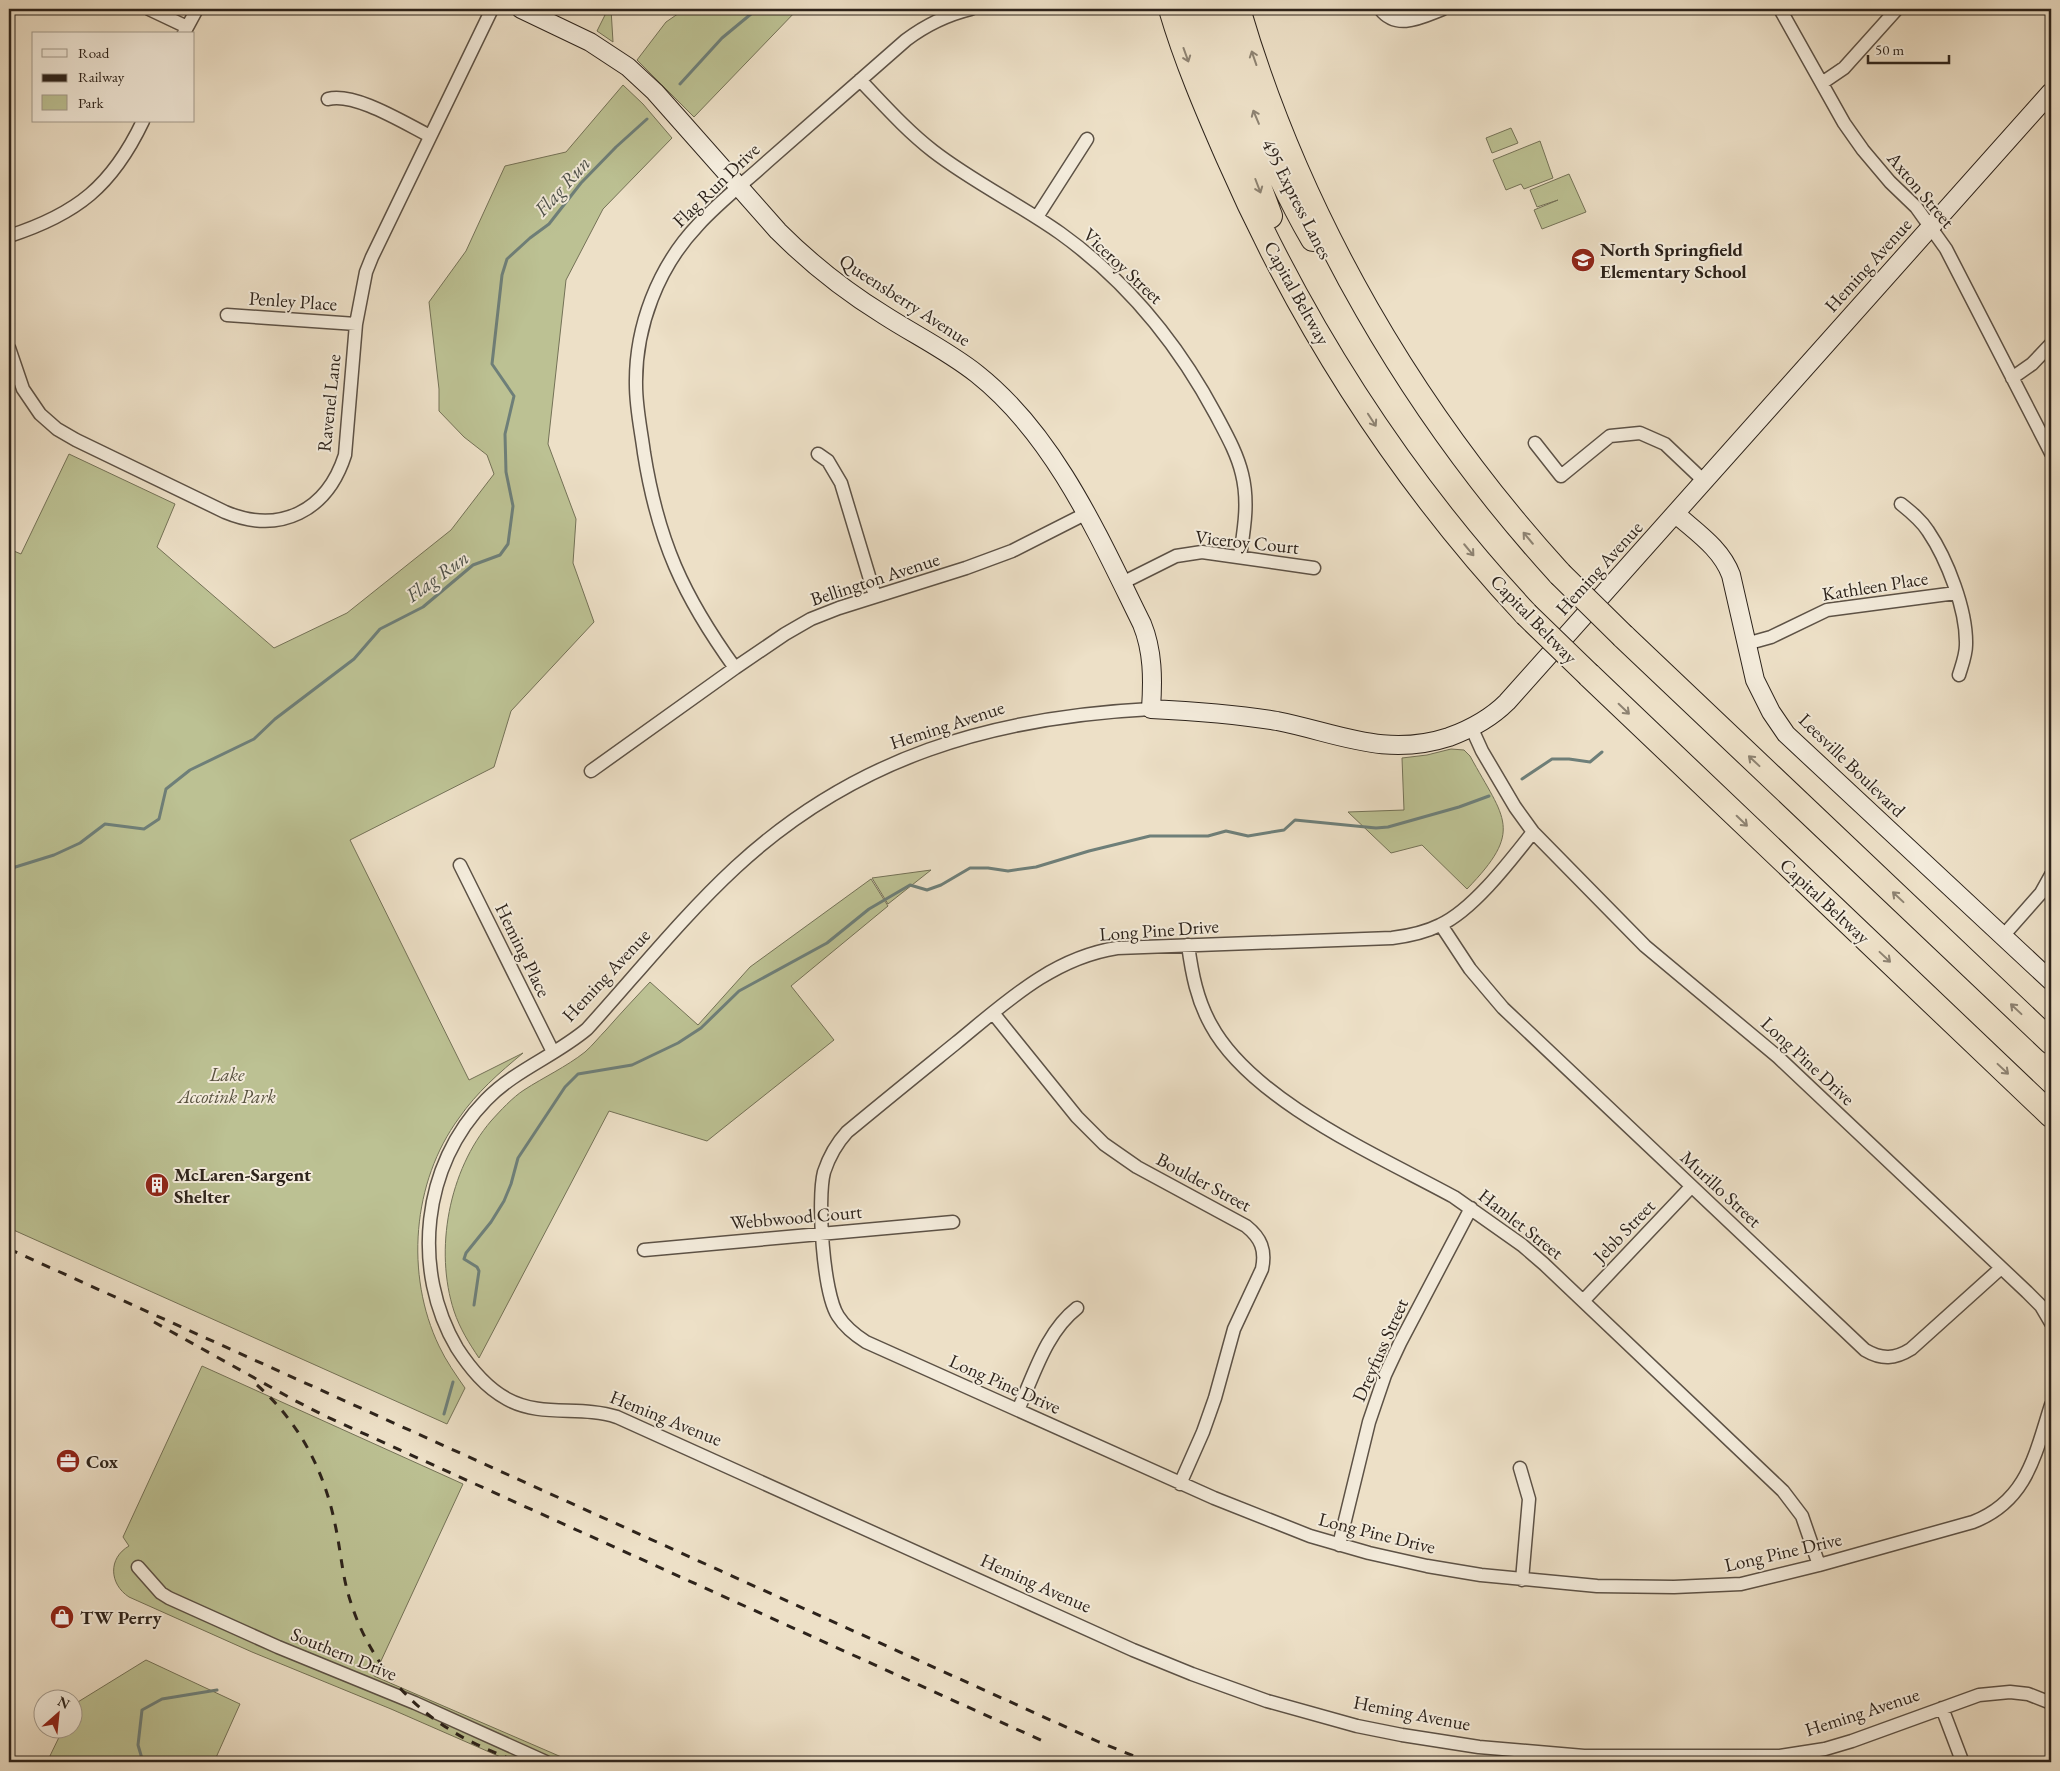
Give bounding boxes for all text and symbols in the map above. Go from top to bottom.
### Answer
legend [32,32,195,122]
scale bar [1868,32,1949,64]
text: 50 m [1875,40,1904,59]
text: Road [78,43,110,62]
one-way arrow [1182,47,1191,62]
one-way arrow [1249,51,1258,67]
text: Railway [78,67,125,86]
text: Park [78,93,105,112]
one-way arrow [1251,110,1261,125]
street label: 495 Express Lanes [1256,135,1338,263]
street label: Flag Run Drive [667,137,765,233]
street label: Axton Street [1881,146,1960,233]
water label: Flag Run [528,150,596,222]
one-way arrow [1254,178,1263,193]
street label: Heming Avenue [1819,212,1917,318]
street label: Viceroy Street [1078,222,1168,310]
street label: Capital Beltway [1258,237,1336,350]
place label: North Springfield Elementary School [1600,237,1747,284]
school or university icon: North Springfield Elementary School [1570,247,1596,273]
street label: Queensberry Avenue [835,248,975,352]
street label: Penley Place [248,285,338,317]
street label: Ravenel Lane [311,353,347,453]
one-way arrow [1367,413,1377,427]
street label: Heming Avenue [1550,515,1648,621]
street label: Viceroy Court [1194,524,1300,560]
one-way arrow [1522,531,1534,544]
one-way arrow [1464,543,1475,556]
water label: Flag Run [399,544,474,608]
street label: Bellington Avenue [807,546,943,612]
street label: Kathleen Place [1820,565,1930,607]
street label: Capital Beltway [1485,569,1583,670]
street label: Heming Avenue [887,695,1007,755]
one-way arrow [1618,703,1631,715]
street label: Leesville Boulevard [1793,708,1911,823]
one-way arrow [1748,755,1760,767]
one-way arrow [1735,815,1748,827]
street label: Capital Beltway [1774,853,1876,950]
one-way arrow [1891,891,1904,903]
street label: Heming Place [489,899,557,1001]
street label: Long Pine Drive [1098,913,1220,947]
street label: Heming Avenue [556,923,656,1027]
one-way arrow [1879,951,1891,963]
one-way arrow [2009,1003,2022,1015]
street label: Long Pine Drive [1756,1011,1860,1111]
park label: Lake Accotink Park [176,1062,276,1109]
one-way arrow [1997,1063,2009,1075]
street label: Murillo Street [1675,1145,1767,1233]
street label: Boulder Street [1152,1147,1256,1217]
place label: McLaren-Sargent Shelter [174,1162,311,1209]
building icon: McLaren-Sargent Shelter [144,1172,170,1198]
street label: Hamlet Street [1473,1183,1569,1265]
street label: Jebb Street [1586,1194,1660,1270]
street label: Webbwood Court [729,1199,863,1235]
street label: Dreyfuss Street [1346,1295,1414,1405]
street label: Long Pine Drive [945,1348,1065,1420]
street label: Heming Avenue [606,1384,726,1452]
office icon: Cox [55,1448,81,1474]
place label: Cox [86,1449,119,1474]
street label: Long Pine Drive [1316,1506,1438,1560]
street label: Long Pine Drive [1722,1526,1844,1578]
street label: Heming Avenue [977,1547,1095,1619]
shop icon: TW Perry [49,1604,75,1630]
place label: TW Perry [80,1605,162,1630]
street label: Southern Drive [287,1621,401,1687]
street label: Heming Avenue [1802,1682,1922,1742]
north arrow [32,1688,82,1738]
street label: Heming Avenue [1351,1689,1473,1737]
text: N [55,1692,74,1713]

